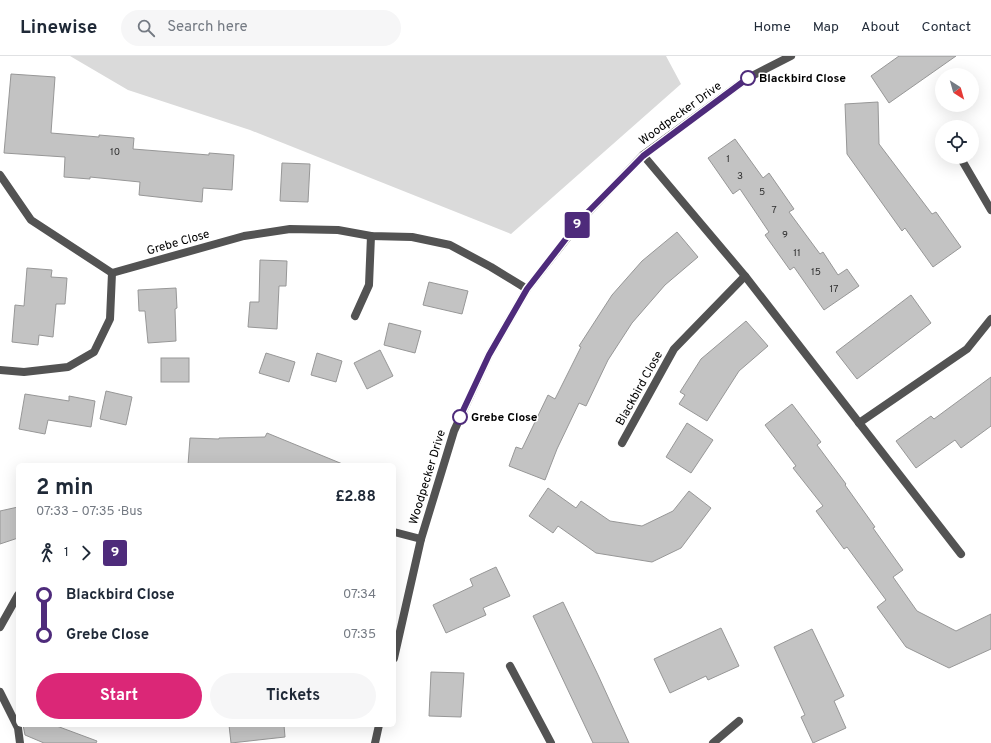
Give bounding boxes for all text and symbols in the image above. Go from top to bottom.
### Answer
search box [121,10,401,46]
text: Linewise [20,16,97,40]
icon: search [135,17,157,39]
text: Search here [167,18,247,37]
text: Home [754,19,791,36]
text: Map [813,19,839,36]
text: About [861,19,900,36]
text: Contact [922,19,971,36]
north arrow [935,68,979,112]
map controls [935,68,979,164]
marker: Blackbird Close [740,70,756,86]
place label: Blackbird Close [759,71,846,87]
street label: Woodpecker Drive [636,78,725,149]
button: locate [935,120,979,164]
house number: 10 [110,146,120,159]
house number: 1 [726,153,730,166]
house number: 3 [737,170,743,183]
house number: 5 [759,186,765,199]
house number: 7 [771,204,777,217]
line badge: 9 [564,212,590,238]
text: 9 [573,216,581,233]
street label: Grebe Close [145,226,212,260]
house number: 9 [782,229,788,242]
house number: 11 [793,247,801,260]
house number: 15 [811,266,821,279]
house number: 17 [830,283,838,296]
street label: Blackbird Close [613,348,667,429]
marker: Grebe Close [452,409,468,425]
place label: Grebe Close [471,410,538,426]
street label: Woodpecker Drive [406,428,450,527]
text: 2 min [36,475,93,502]
text: £2.88 [335,488,376,507]
text: 07:33 – 07:35 · Bus [36,504,143,520]
icon: walk [36,542,58,564]
icon: forward [75,542,97,564]
text: 9 [111,544,119,561]
text: 1 [64,545,69,561]
text: Blackbird Close [66,586,175,605]
text: 07:34 [343,587,376,603]
text: Grebe Close [66,626,149,645]
text: 07:35 [343,627,376,643]
button: Start [36,673,202,719]
button: Tickets [210,673,376,719]

